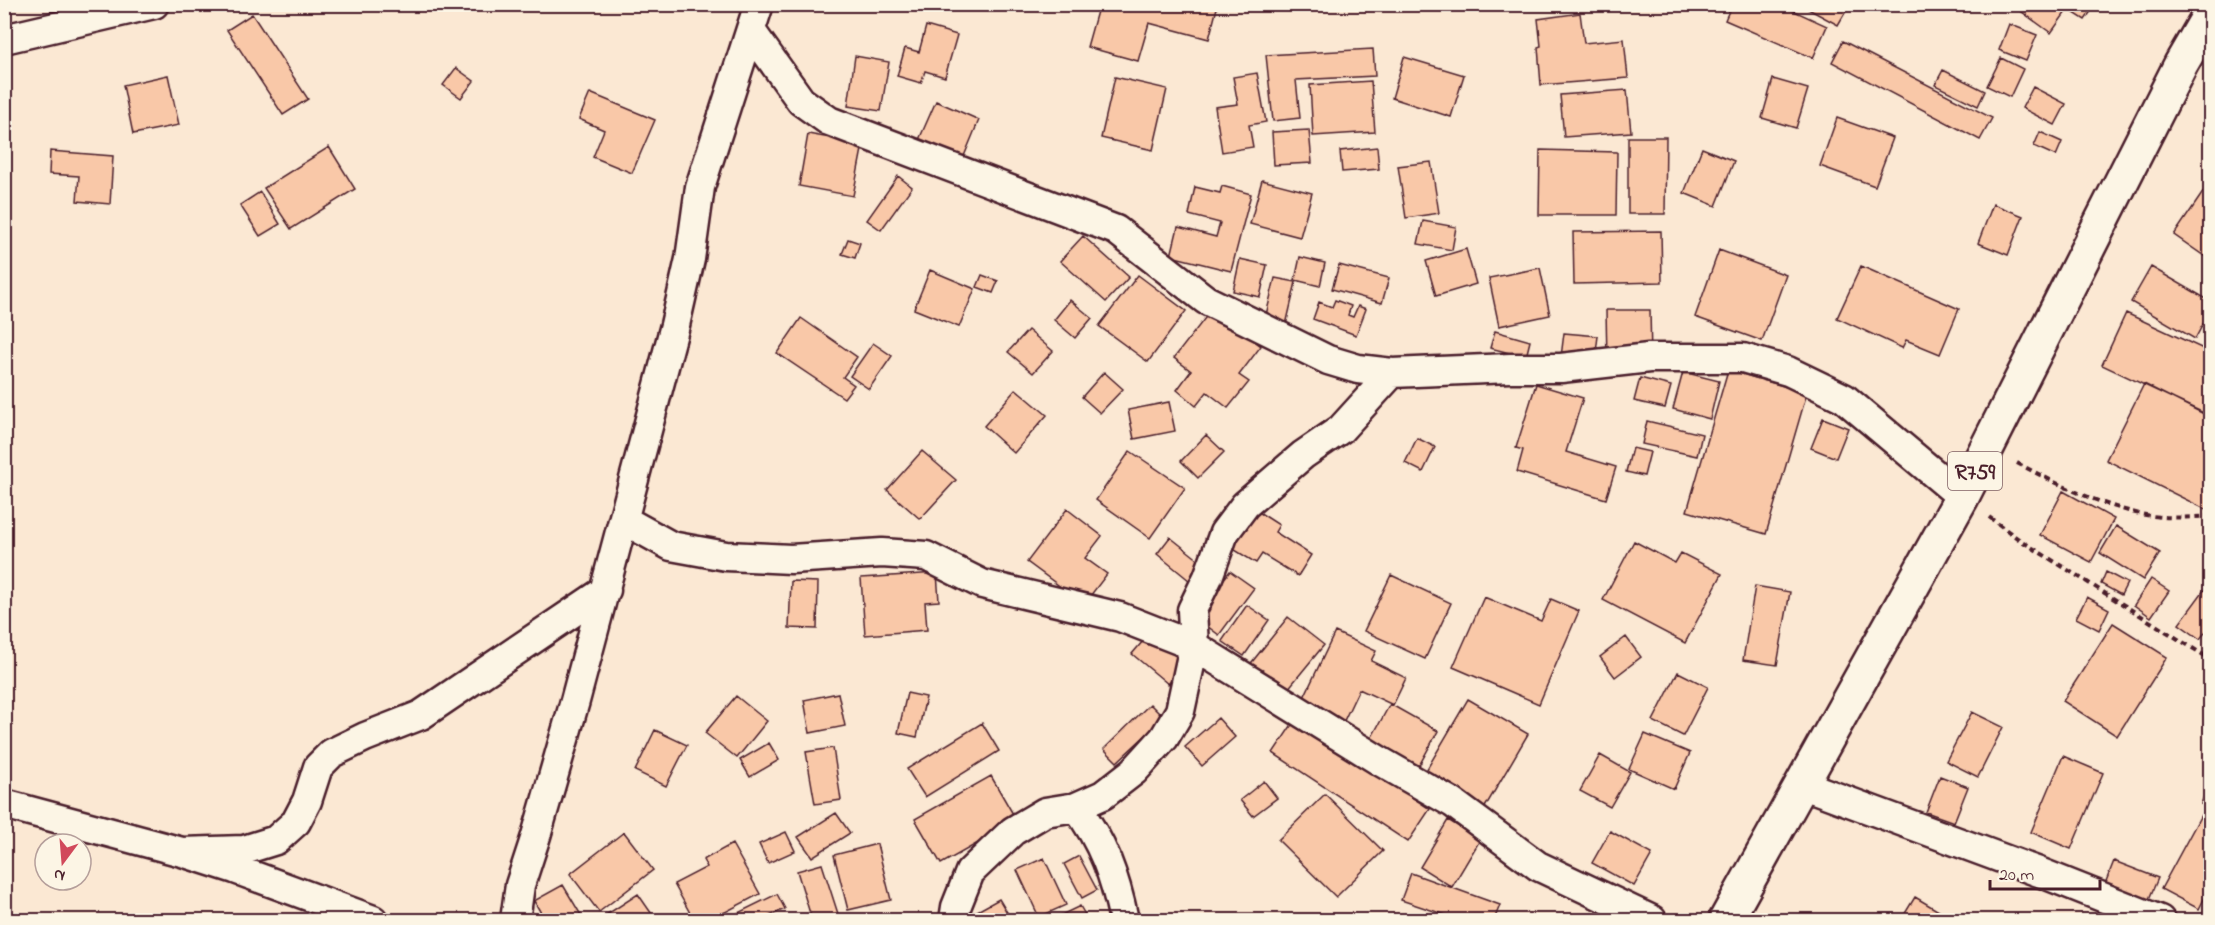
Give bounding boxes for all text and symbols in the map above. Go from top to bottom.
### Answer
road number: R759 [1948,452,2002,490]
north arrow [33,832,93,892]
scale bar [1990,853,2100,891]
text: N [51,861,68,888]
text: 20 m [1999,863,2034,889]

